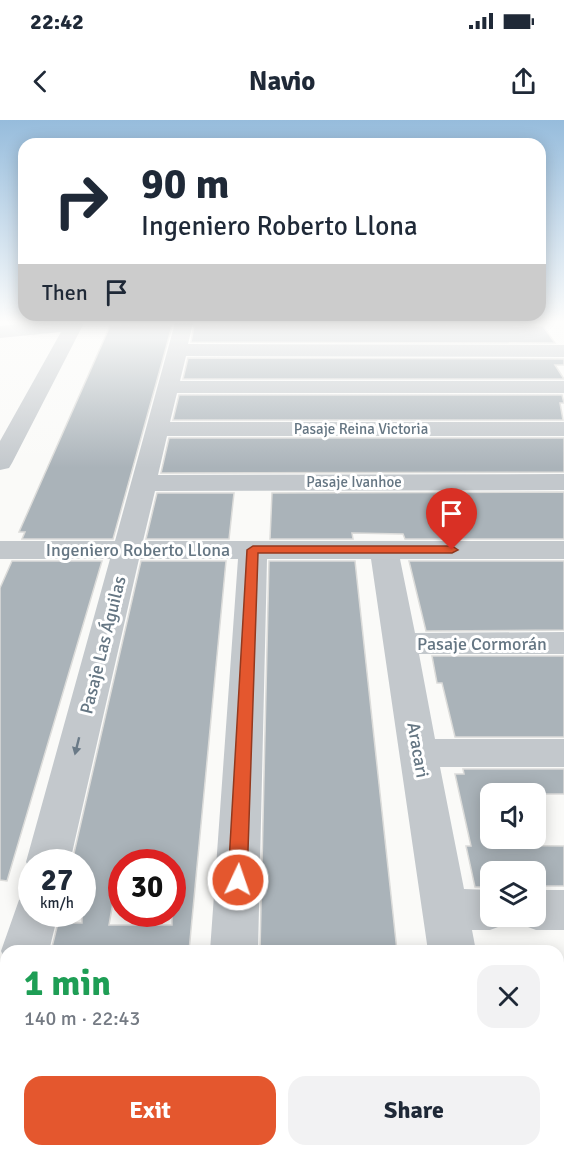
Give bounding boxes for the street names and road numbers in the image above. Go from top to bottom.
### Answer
street label: Pasaje Reina Victoria [294,420,428,438]
street label: Pasaje Ivanhoe [306,473,402,491]
street label: Ingeniero Roberto Llona [46,539,230,561]
street label: Pasaje Las Águilas [75,574,131,716]
street label: Pasaje Cormorán [417,633,547,655]
street label: Aracari [402,721,434,779]

